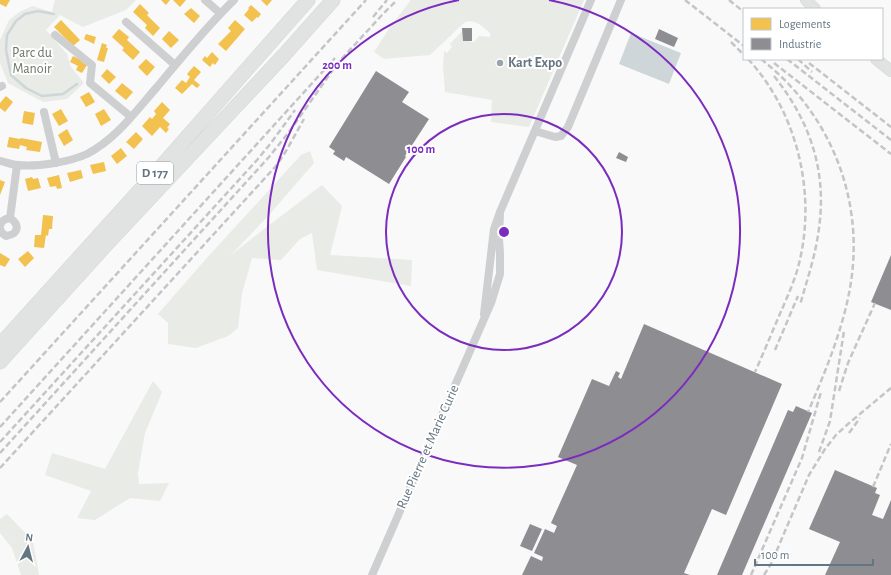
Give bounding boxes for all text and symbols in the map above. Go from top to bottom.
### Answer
legend [743,8,883,60]
text: Logements [779,18,831,30]
text: Industrie [779,38,821,50]
park label: Parc du Manoir [12,46,52,76]
place label: Kart Expo [508,56,562,70]
marker: Kart Expo [495,58,505,68]
text: 200 m [322,59,352,71]
text: 100 m [407,143,435,155]
road number: D 177 [137,162,173,184]
centre of rings [497,225,511,239]
street label: Rue Pierre et Marie Curie [394,383,462,511]
north arrow [8,527,48,567]
text: N [25,532,34,543]
scale bar [755,541,873,567]
text: 100 m [761,549,789,561]

